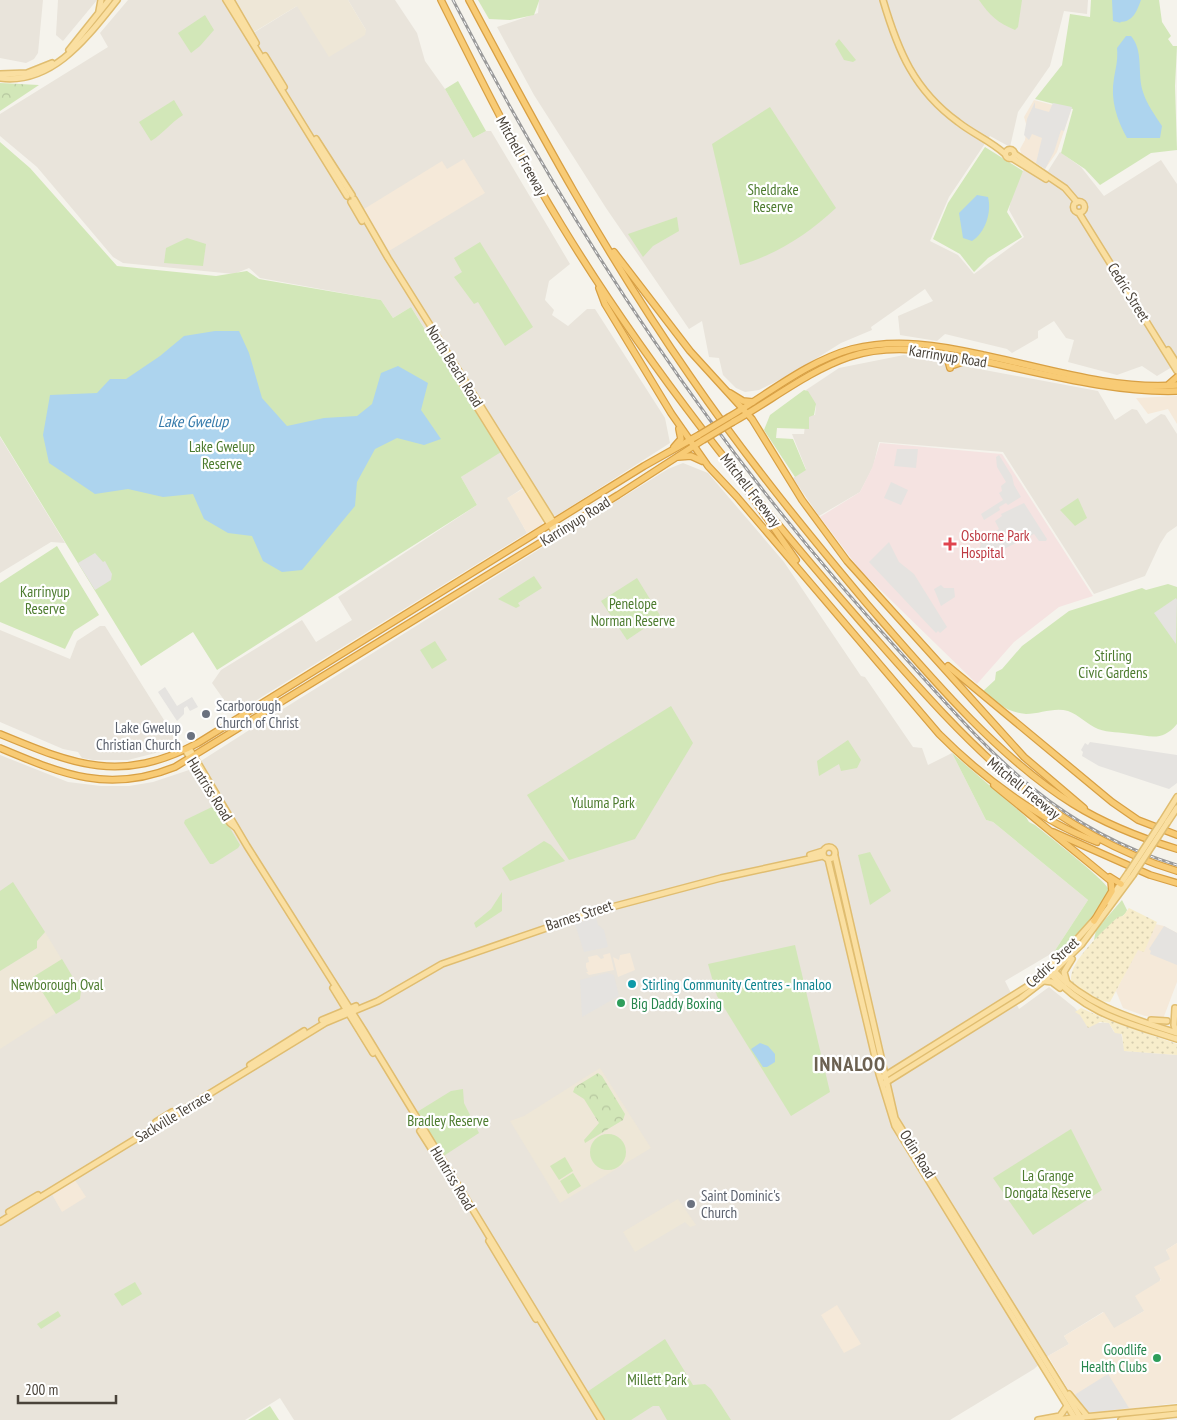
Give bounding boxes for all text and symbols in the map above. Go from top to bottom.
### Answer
street label: Mitchell Freeway [492,113,552,199]
park label: Sheldrake Reserve [747,180,799,216]
street label: Cedric Street [1104,259,1154,325]
street label: North Beach Road [422,322,488,410]
street label: Karrinyup Road [908,340,988,372]
water label: Lake Gwelup [158,411,229,431]
park label: Lake Gwelup Reserve [189,437,255,473]
street label: Mitchell Freeway [716,449,786,531]
street label: Karrinyup Road [537,492,613,550]
place label: Osborne Park Hospital [961,526,1030,562]
marker: Osborne Park Hospital [943,537,957,551]
park label: Karrinyup Reserve [20,582,70,618]
park label: Penelope Norman Reserve [591,594,675,630]
park label: Stirling Civic Gardens [1078,646,1148,682]
place label: Scarborough Church of Christ [216,696,299,732]
marker: Scarborough Church of Christ [200,708,212,720]
place label: Lake Gwelup Christian Church [96,718,181,754]
marker: Lake Gwelup Christian Church [185,730,197,742]
street label: Mitchell Freeway [984,753,1064,823]
street label: Huntriss Road [183,754,237,824]
park label: Yuluma Park [571,793,635,812]
street label: Barnes Street [543,895,615,935]
street label: Cedric Street [1021,933,1083,991]
park label: Newborough Oval [11,975,104,994]
place label: Stirling Community Centres - Innaloo [642,975,832,994]
marker: Stirling Community Centres - Innaloo [626,978,638,990]
place label: Big Daddy Boxing [631,994,722,1013]
marker: Big Daddy Boxing [615,997,627,1009]
district label: INNALOO [814,1051,886,1077]
street label: Sackville Terrace [131,1086,215,1146]
park label: Bradley Reserve [407,1111,489,1130]
street label: Odin Road [896,1126,940,1182]
street label: Huntriss Road [426,1142,480,1214]
park label: La Grange Dongata Reserve [1005,1166,1091,1202]
place label: Saint Dominic's Church [701,1186,780,1222]
marker: Saint Dominic's Church [685,1198,697,1210]
place label: Goodlife Health Clubs [1081,1340,1147,1376]
marker: Goodlife Health Clubs [1151,1352,1163,1364]
park label: Millett Park [627,1370,687,1389]
scale bar [18,1372,115,1404]
text: 200 m [25,1380,58,1399]

